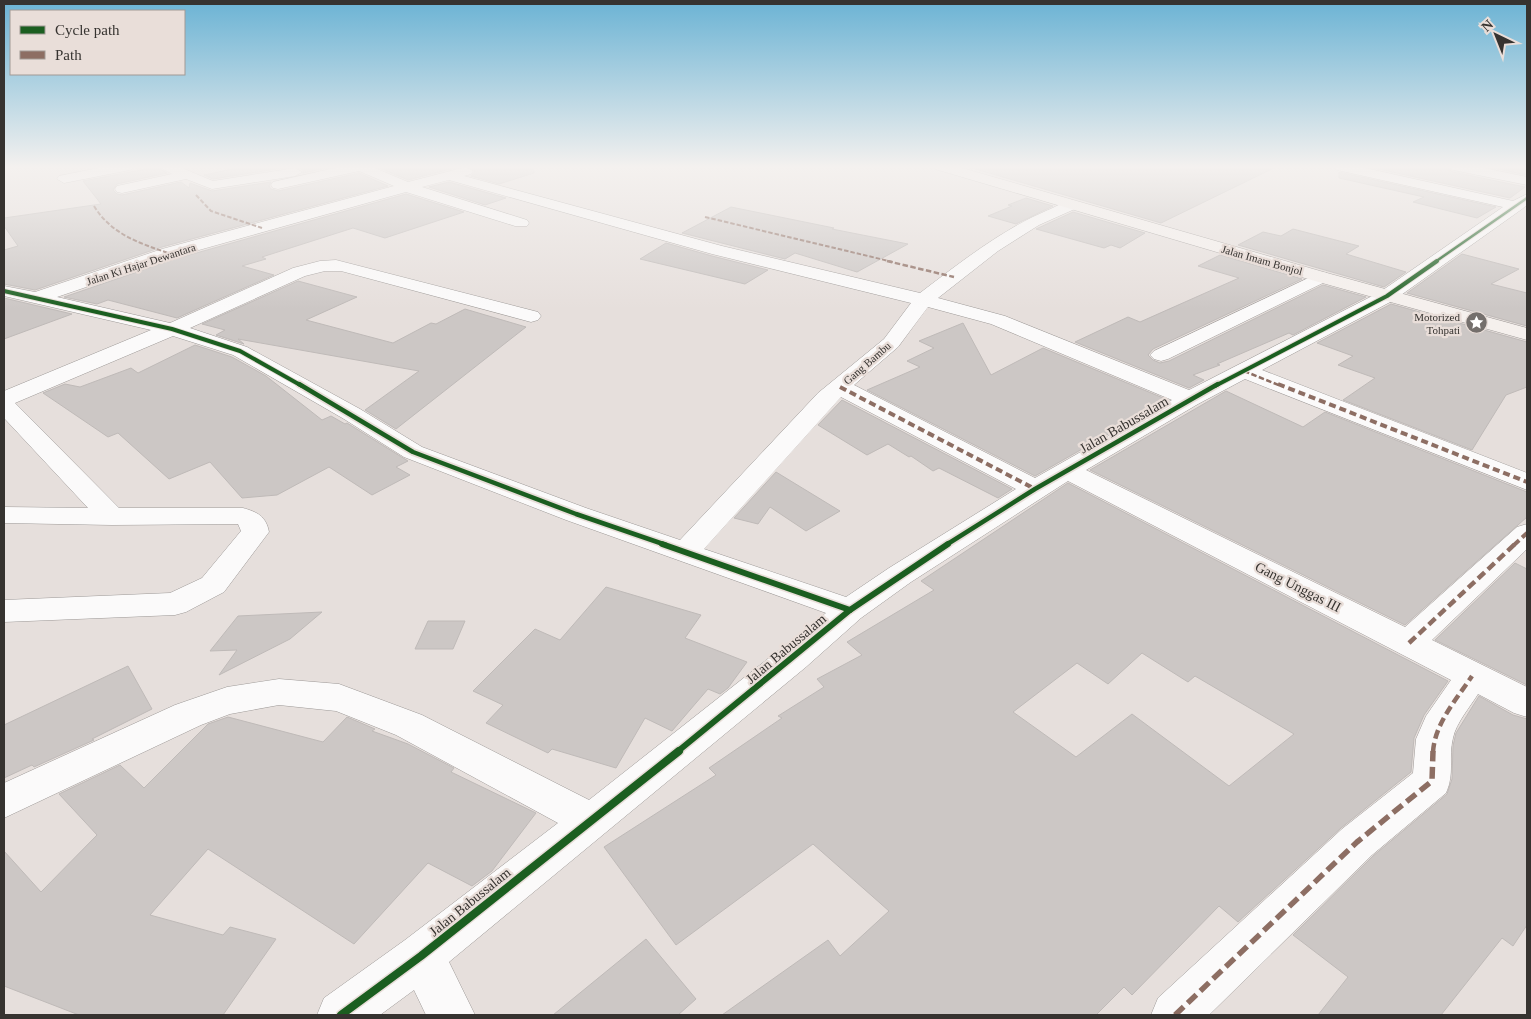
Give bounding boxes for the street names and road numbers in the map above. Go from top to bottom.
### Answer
street label: Jalan Ki Hajar Dewantara [85,241,197,287]
street label: Jalan Imam Bonjol [1220,243,1304,277]
street label: Gang Bambu [841,339,893,387]
street label: Jalan Babussalam [1077,393,1171,456]
street label: Gang Unggas III [1253,559,1344,615]
street label: Jalan Babussalam [743,611,829,687]
street label: Jalan Babussalam [426,865,514,939]

